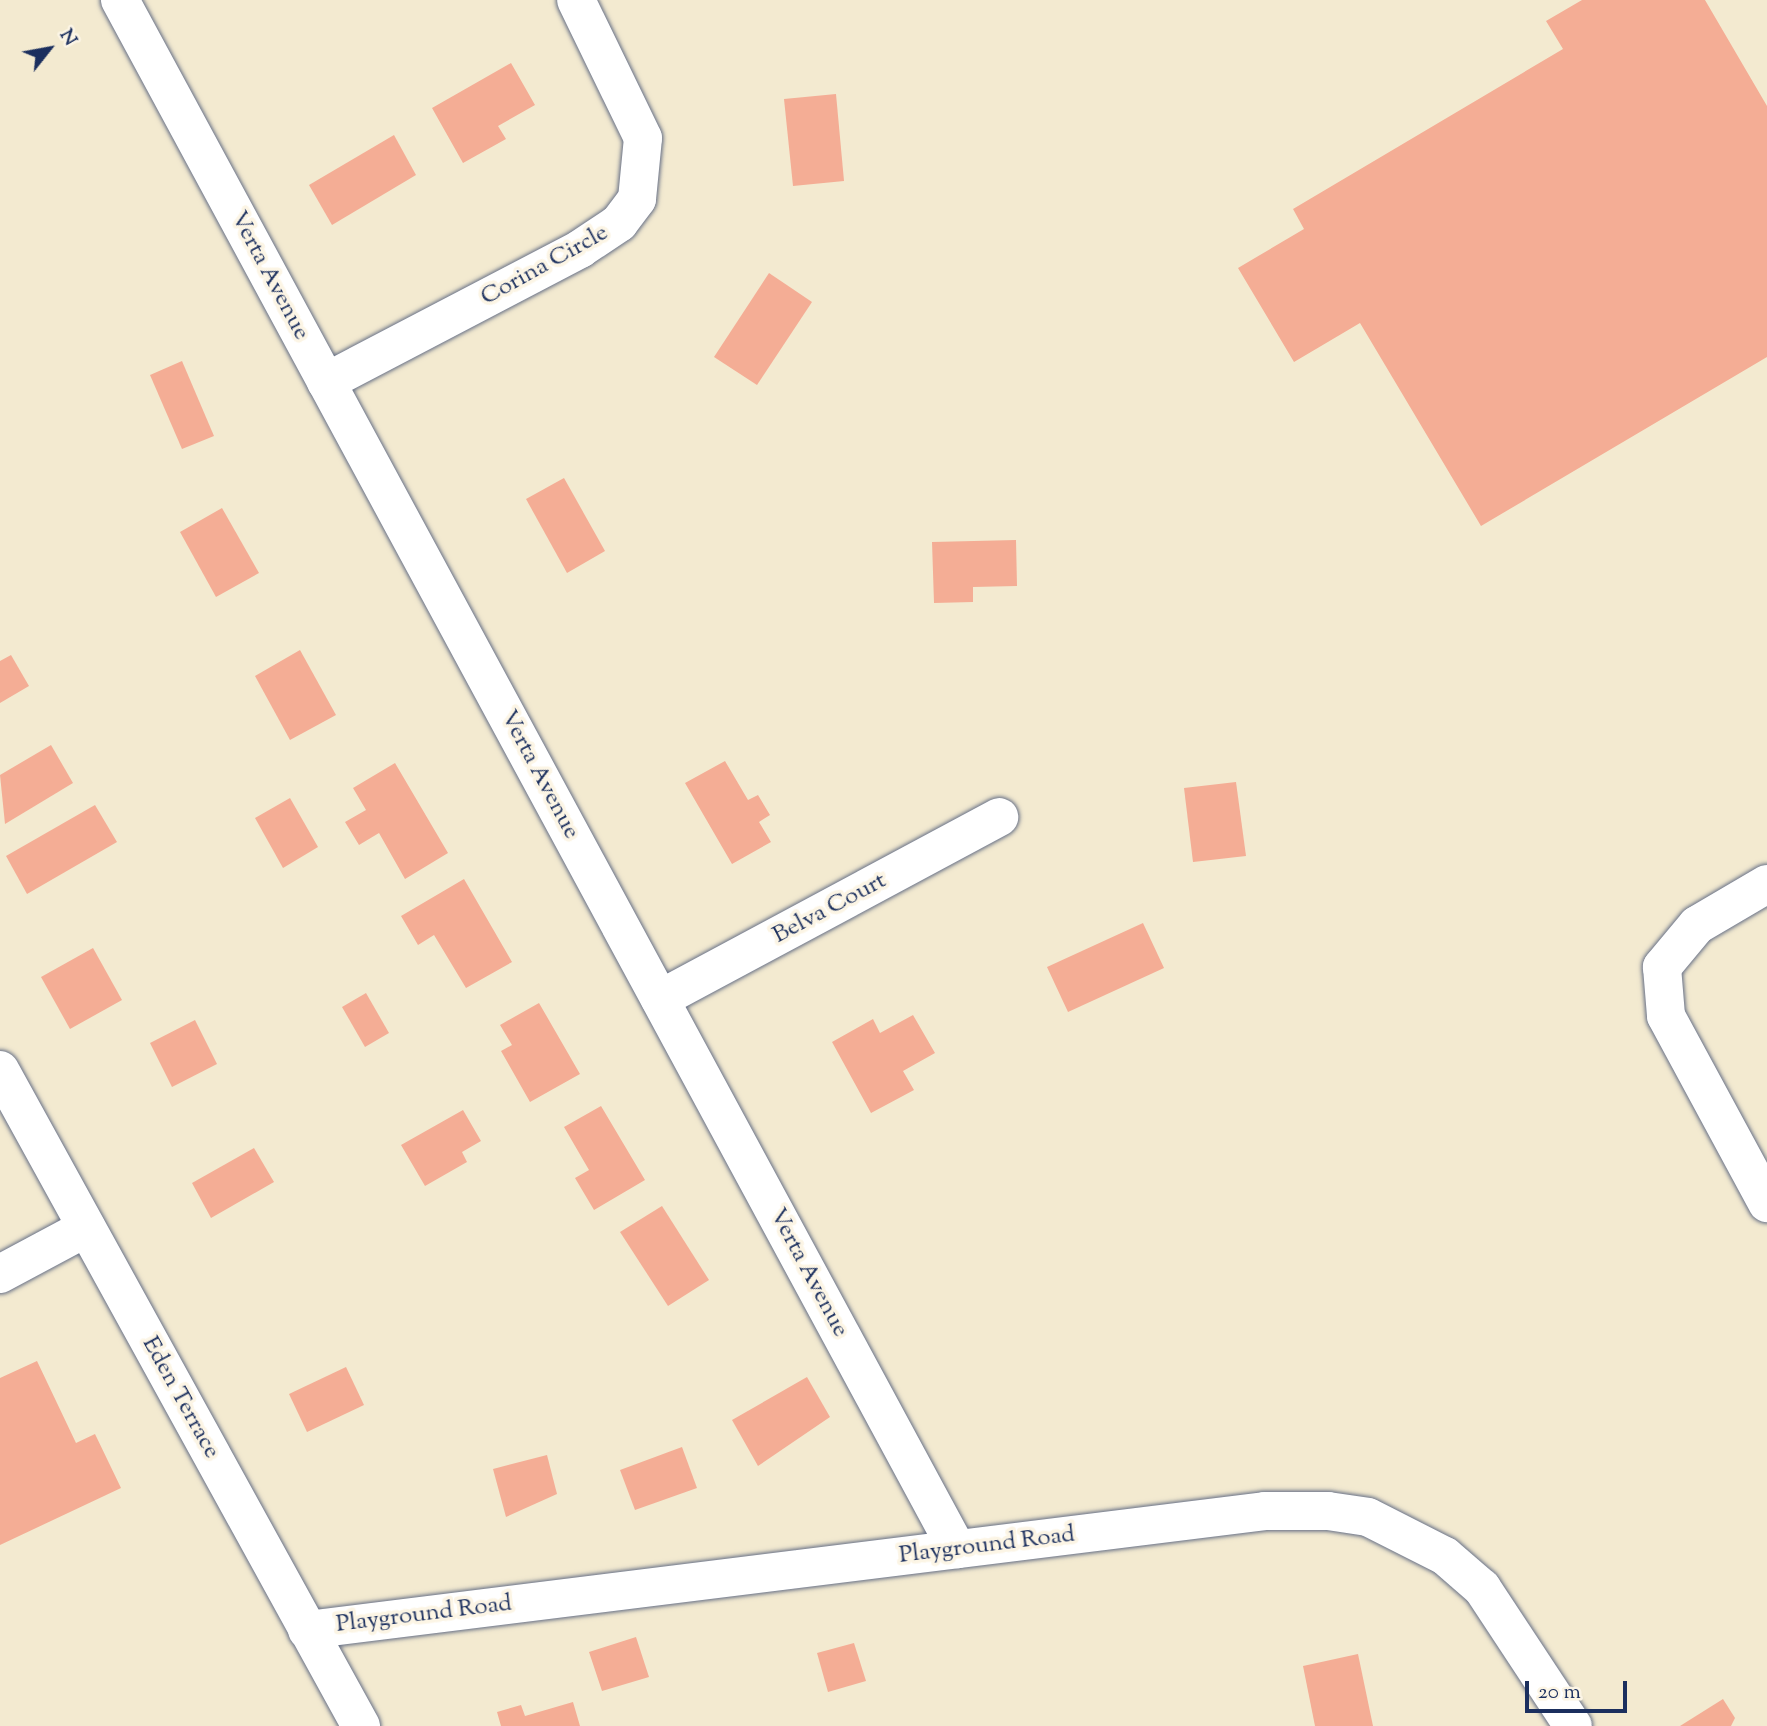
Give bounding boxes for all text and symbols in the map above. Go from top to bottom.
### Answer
north arrow [14,14,84,84]
text: N [52,24,83,51]
street label: Verta Avenue [223,207,315,345]
street label: Corina Circle [476,219,614,313]
street label: Verta Avenue [493,706,585,844]
street label: Belva Court [768,867,892,951]
street label: Verta Avenue [762,1204,854,1342]
street label: Eden Terrace [135,1332,225,1464]
street label: Playground Road [898,1521,1076,1571]
street label: Playground Road [335,1590,513,1640]
scale bar [1529,1666,1630,1710]
text: 20 m [1538,1678,1581,1708]

